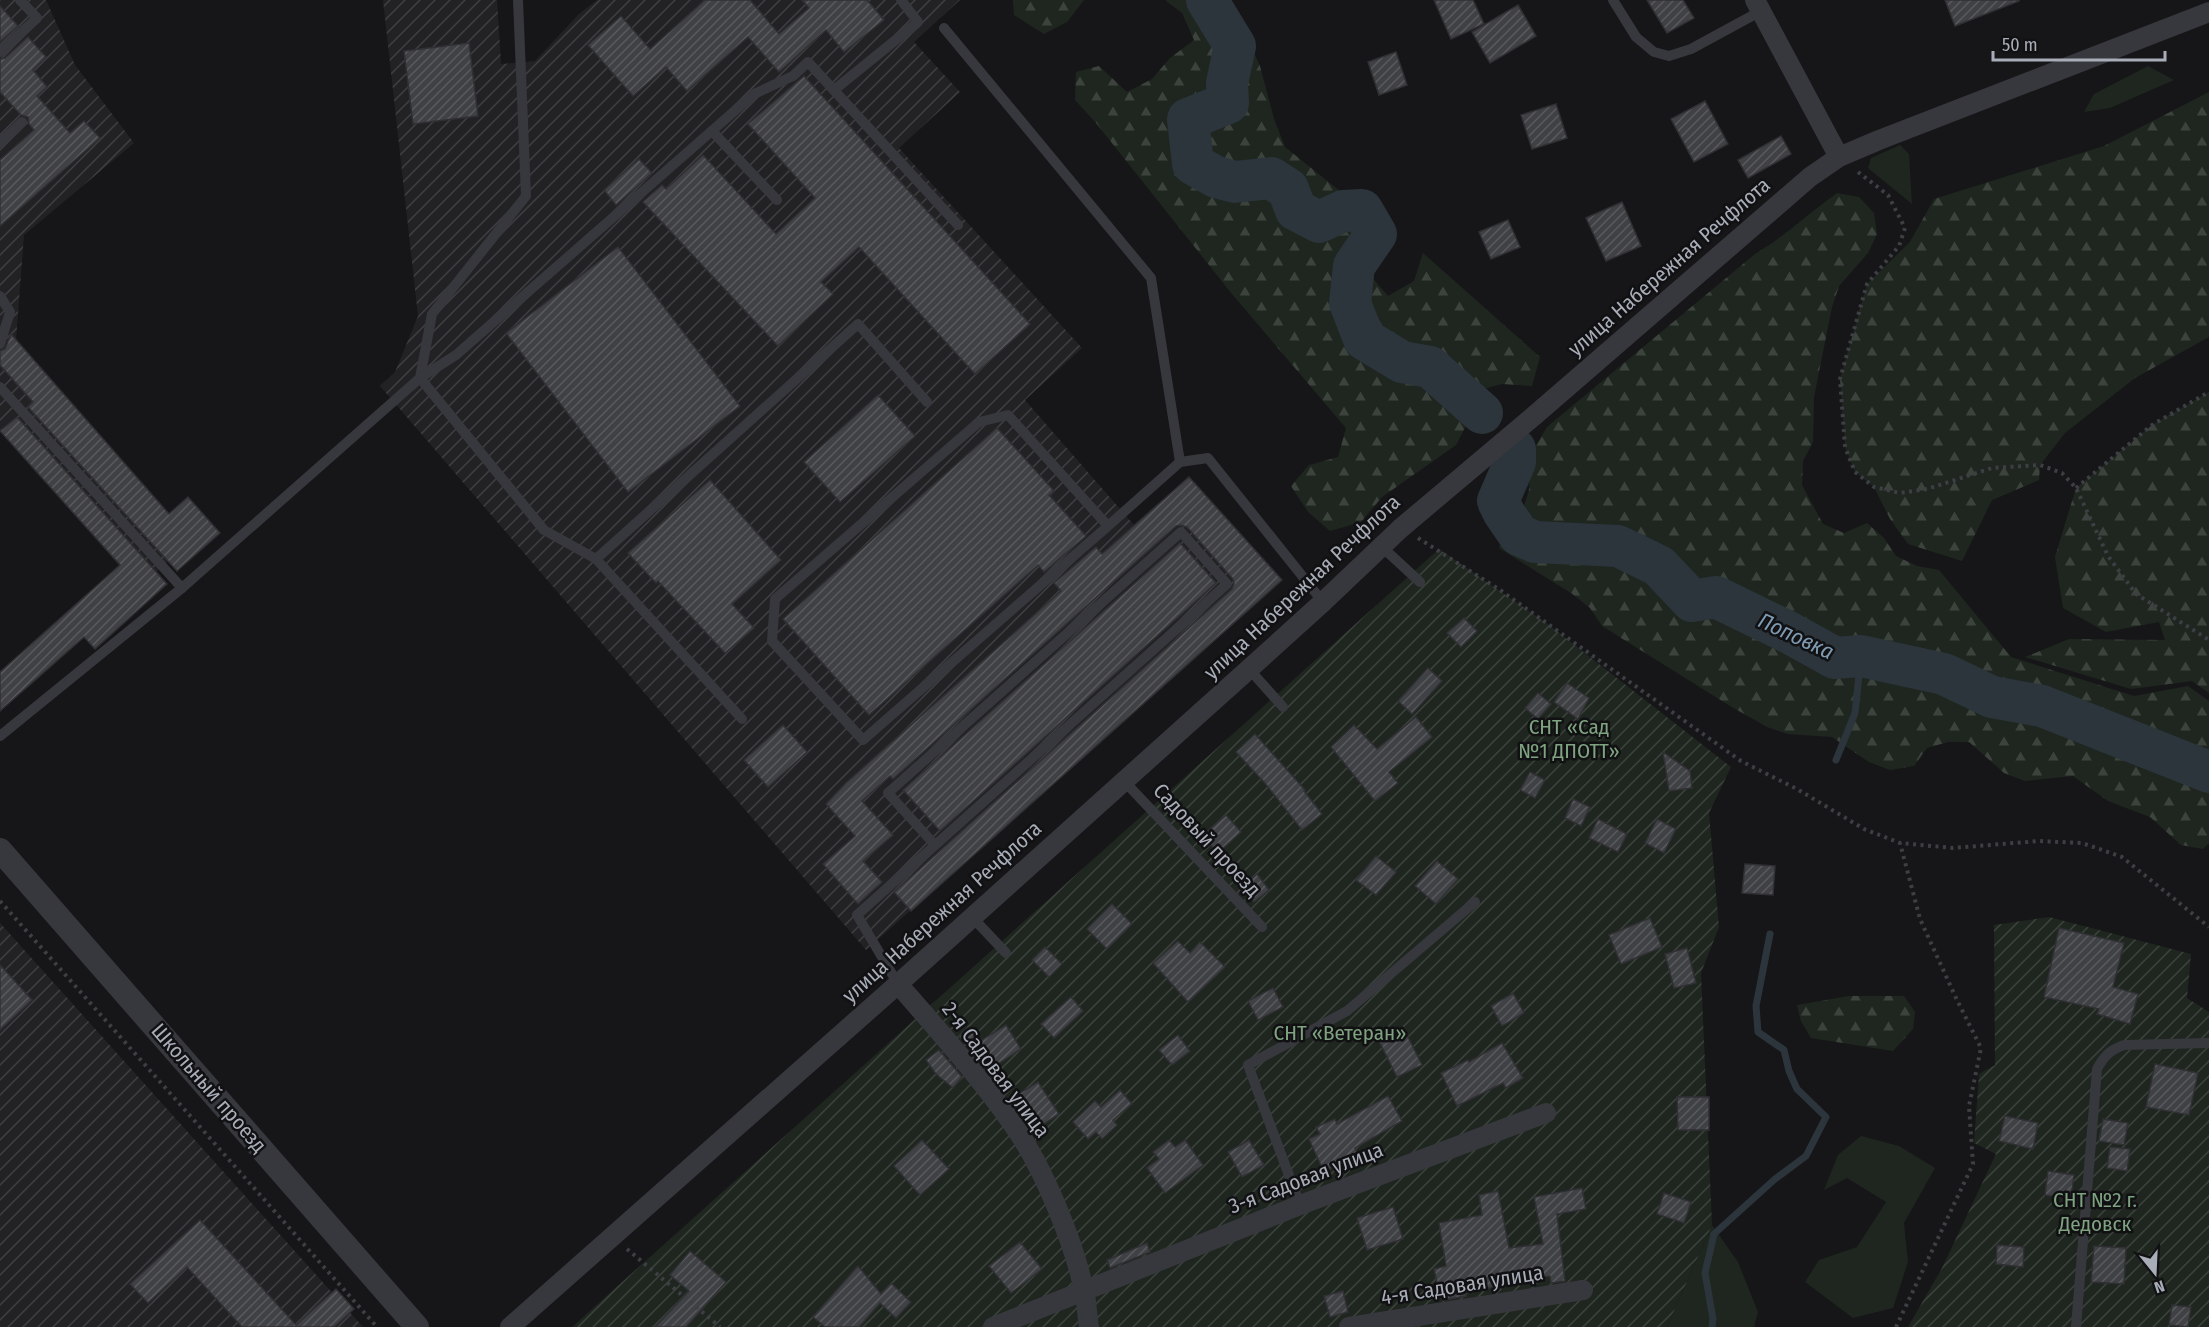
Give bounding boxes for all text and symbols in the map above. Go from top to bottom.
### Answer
scale bar [1993,24,2166,62]
text: 50 m [2002,34,2038,56]
street label: улица Набережная Речфлота [1563,172,1775,362]
street label: улица Набережная Речфлота [1198,489,1406,685]
water label: Поповка [1754,607,1838,665]
park label: СНТ «Сад №1 ДПОТТ» [1518,714,1620,764]
street label: Садовый проезд [1148,778,1266,902]
street label: улица Набережная Речфлота [837,816,1047,1008]
street label: 2-я Садовая улица [937,997,1055,1143]
street label: Школьный проезд [146,1018,272,1158]
park label: СНТ «Ветеран» [1274,1020,1406,1046]
street label: 3-я Садовая улица [1225,1137,1387,1219]
park label: СНТ №2 г. Дедовск [2053,1187,2137,1237]
north arrow [2125,1243,2185,1303]
street label: 4-я Садовая улица [1379,1259,1545,1311]
text: N [2152,1276,2167,1297]

